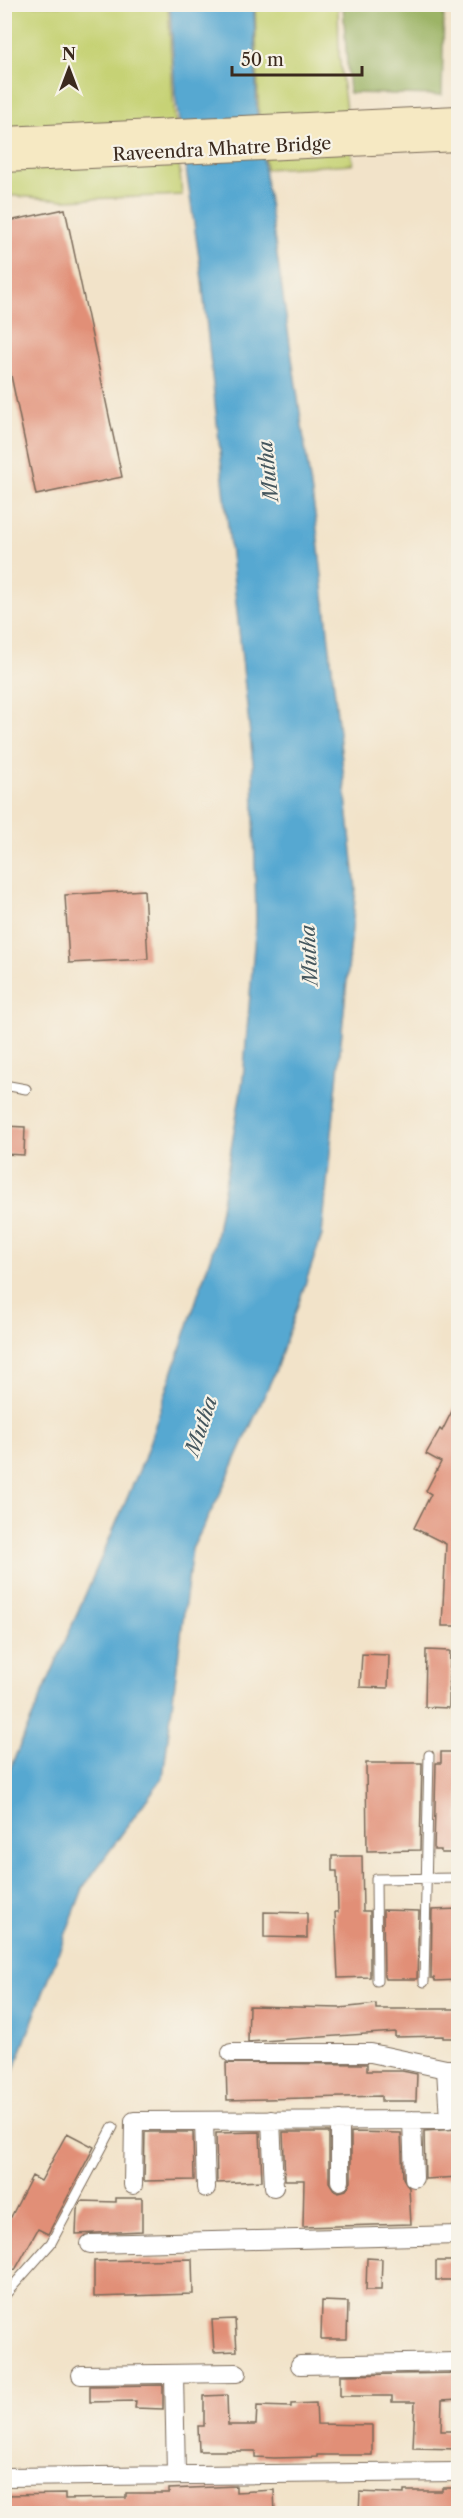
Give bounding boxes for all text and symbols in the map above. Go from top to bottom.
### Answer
north arrow [39,39,99,99]
scale bar [232,39,362,77]
text: N [62,44,76,64]
text: 50 m [241,49,284,71]
street label: Raveendra Mhatre Bridge [112,132,332,166]
water label: Mutha [253,439,283,504]
water label: Mutha [295,924,323,988]
water label: Mutha [179,1393,222,1460]

